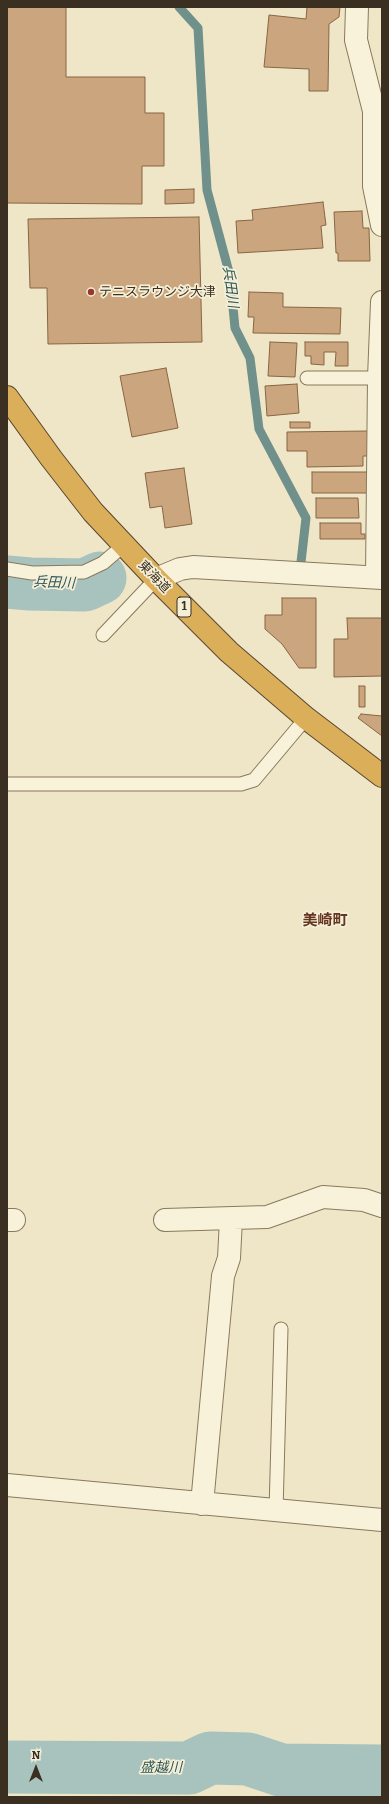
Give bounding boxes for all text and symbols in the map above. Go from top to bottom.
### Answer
water label: 兵田川 [219,265,241,309]
place label: テニスラウンジ大津 [99,284,216,300]
marker: テニスラウンジ大津 [86,287,96,297]
street label: 東海道 [135,558,173,596]
water label: 兵田川 [33,574,75,592]
road number: 1 [177,597,191,617]
district label: 美崎町 [303,912,347,930]
north arrow [16,1748,56,1788]
text: N [32,1749,40,1762]
water label: 盛越川 [140,1760,182,1776]

